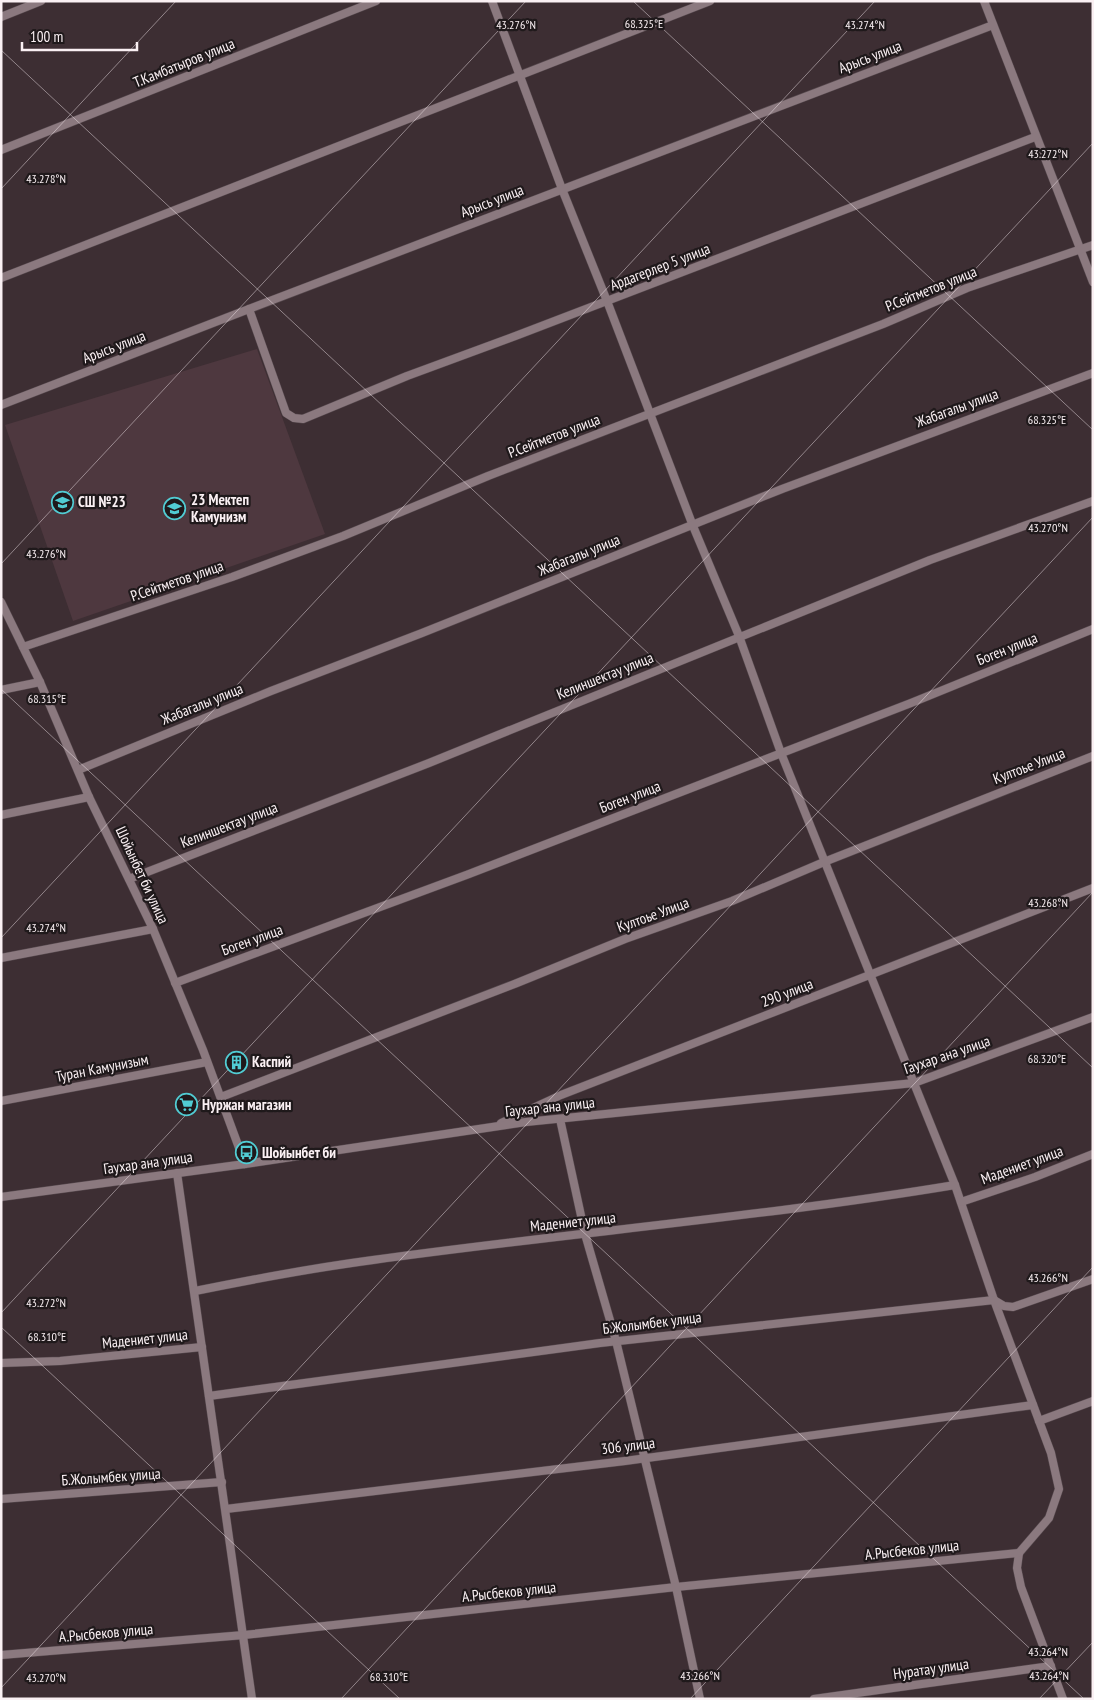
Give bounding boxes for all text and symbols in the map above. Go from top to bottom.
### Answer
text: 68.325°E [625,16,663,31]
text: 43.276°N [496,17,536,32]
text: 43.274°N [845,17,885,32]
scale bar [22,20,138,52]
text: 100 m [30,27,63,46]
street label: Т.Камбатыров улица [130,34,237,92]
street label: Арысь улица [836,36,904,77]
text: 43.272°N [1028,146,1068,161]
text: 43.278°N [26,171,66,186]
street label: Арысь улица [458,180,526,221]
street label: Ардагерлер 5 улица [607,239,713,294]
street label: Р.Сейтметов улица [882,262,979,316]
street label: Арысь улица [80,326,148,367]
street label: Жабагалы улица [912,384,1001,432]
street label: Р.Сейтметов улица [505,409,602,462]
text: 68.325°E [1028,412,1066,427]
school or university icon: СШ №23 [50,490,74,514]
place label: 23 Мектеп Камунизм [191,490,249,526]
place label: СШ №23 [78,492,126,511]
school or university icon: 23 Мектеп Камунизм [163,497,187,521]
text: 43.270°N [1028,520,1068,535]
street label: Жабагалы улица [534,529,623,580]
text: 43.276°N [26,546,66,561]
street label: Р.Сейтметов улица [128,556,226,605]
street label: Боген улица [974,628,1040,669]
street label: Келиншектау улица [554,648,656,704]
street label: Жабагалы улица [157,678,246,729]
text: 68.315°E [28,691,66,706]
street label: Култоье Улица [990,743,1067,788]
street label: Боген улица [597,776,663,817]
street label: Келиншектау улица [178,797,280,852]
street label: Шойынбет би улица [112,823,173,927]
street label: Култоье Улица [614,893,692,936]
text: 43.268°N [1028,895,1068,910]
text: 43.274°N [26,920,66,935]
street label: Боген улица [219,920,285,959]
street label: 290 улица [758,974,815,1011]
street label: Гаухар ана улица [901,1031,992,1078]
street label: Туран Камунизым [54,1049,150,1086]
building icon: Каспий [224,1050,248,1074]
text: 68.320°E [1028,1051,1066,1066]
place label: Каспий [252,1052,292,1071]
street label: Гаухар ана улица [504,1092,596,1121]
supermarket icon: Нуржан магазин [174,1093,198,1117]
place label: Нуржан магазин [202,1095,292,1114]
bus stop icon: Шойынбет би [234,1141,258,1165]
street label: Мадениет улица [978,1141,1065,1188]
place label: Шойынбет би [262,1143,336,1162]
street label: Гаухар ана улица [102,1147,194,1178]
street label: Мадениет улица [529,1208,617,1235]
text: 43.266°N [1028,1270,1068,1285]
text: 43.272°N [26,1295,66,1310]
street label: Б.Жолымбек улица [601,1307,703,1338]
street label: Мадениет улица [101,1325,189,1352]
text: 68.310°E [28,1329,66,1344]
street label: 306 улица [600,1433,656,1458]
street label: Б.Жолымбек улица [61,1464,161,1489]
street label: А.Рысбеков улица [864,1535,960,1564]
street label: А.Рысбеков улица [461,1577,557,1606]
street label: А.Рысбеков улица [58,1619,154,1646]
text: 43.264°N [1028,1644,1068,1659]
street label: Нуратау улица [892,1654,970,1683]
text: 43.266°N [680,1668,720,1683]
text: 43.264°N [1029,1668,1069,1683]
text: 68.310°E [370,1669,408,1684]
text: 43.270°N [26,1670,66,1685]

